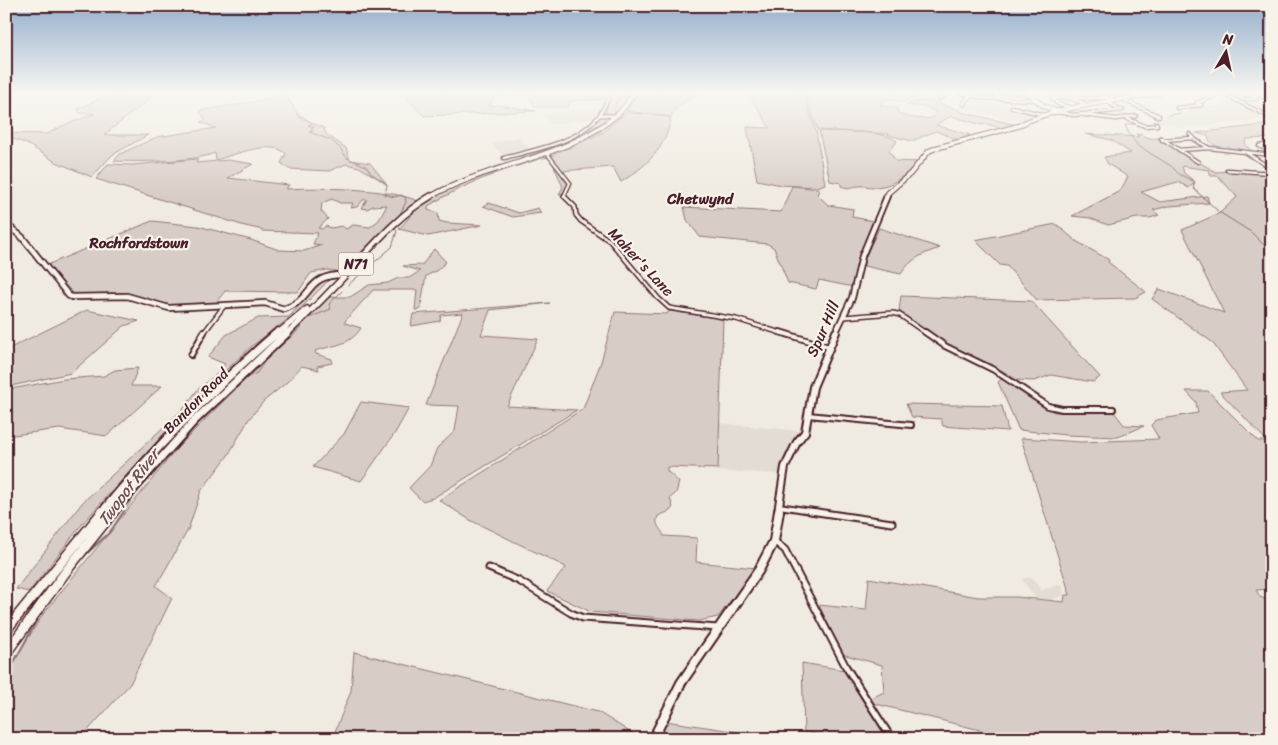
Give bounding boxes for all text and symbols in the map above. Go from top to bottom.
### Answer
text: N [1220,26,1235,53]
north arrow [1200,28,1250,78]
district label: Chetwynd [666,186,735,212]
street label: Maher's Lane [602,221,681,303]
district label: Rochfordstown [89,230,189,256]
road number: N71 [338,252,374,276]
street label: Spur Hill [799,296,847,361]
street label: Bandon Road [157,361,236,440]
water label: Twopot River [90,440,169,532]

